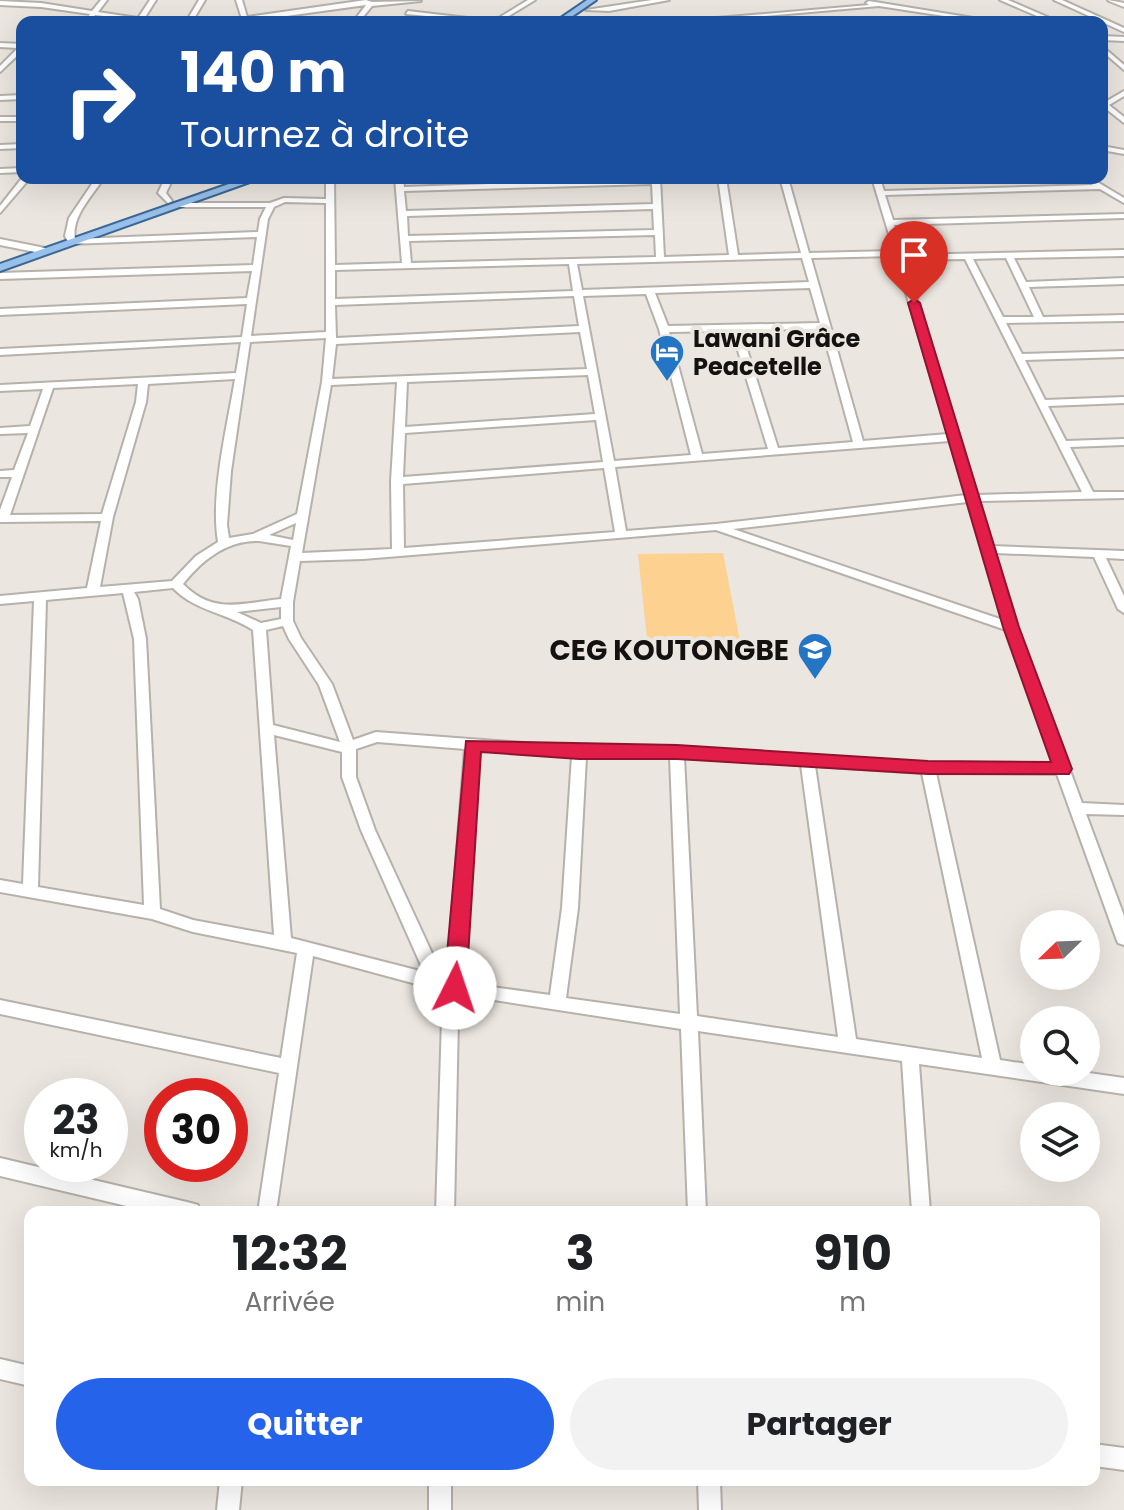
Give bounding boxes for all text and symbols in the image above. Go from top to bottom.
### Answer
text: 140 m [180,33,347,112]
icon: right [48,48,152,152]
text: Tournez à droite [180,109,469,160]
pin [880,221,948,303]
icon: arrive [892,233,936,277]
place label: Lawani Grâce Peacetelle [693,322,861,383]
hotel icon: Lawani Grâce Peacetelle [648,333,686,383]
place label: CEG KOUTONGBE [549,631,789,670]
school or university icon: CEG KOUTONGBE [796,631,834,681]
north arrow [1020,910,1100,990]
map controls [1020,910,1100,1182]
position arrow [413,946,497,1030]
button: search [1020,1006,1100,1086]
speed limit sign: 30 [144,1078,248,1182]
text: 23 [52,1092,100,1148]
button: layers [1020,1102,1100,1182]
text: km/h [49,1136,103,1164]
text: 12:32 [232,1220,347,1287]
text: 3 [566,1220,595,1287]
text: 910 [813,1220,892,1287]
text: Arrivée [245,1284,335,1320]
text: min [555,1284,605,1320]
text: m [839,1284,866,1320]
button: Quitter [56,1378,554,1470]
button: Partager [570,1378,1068,1470]

